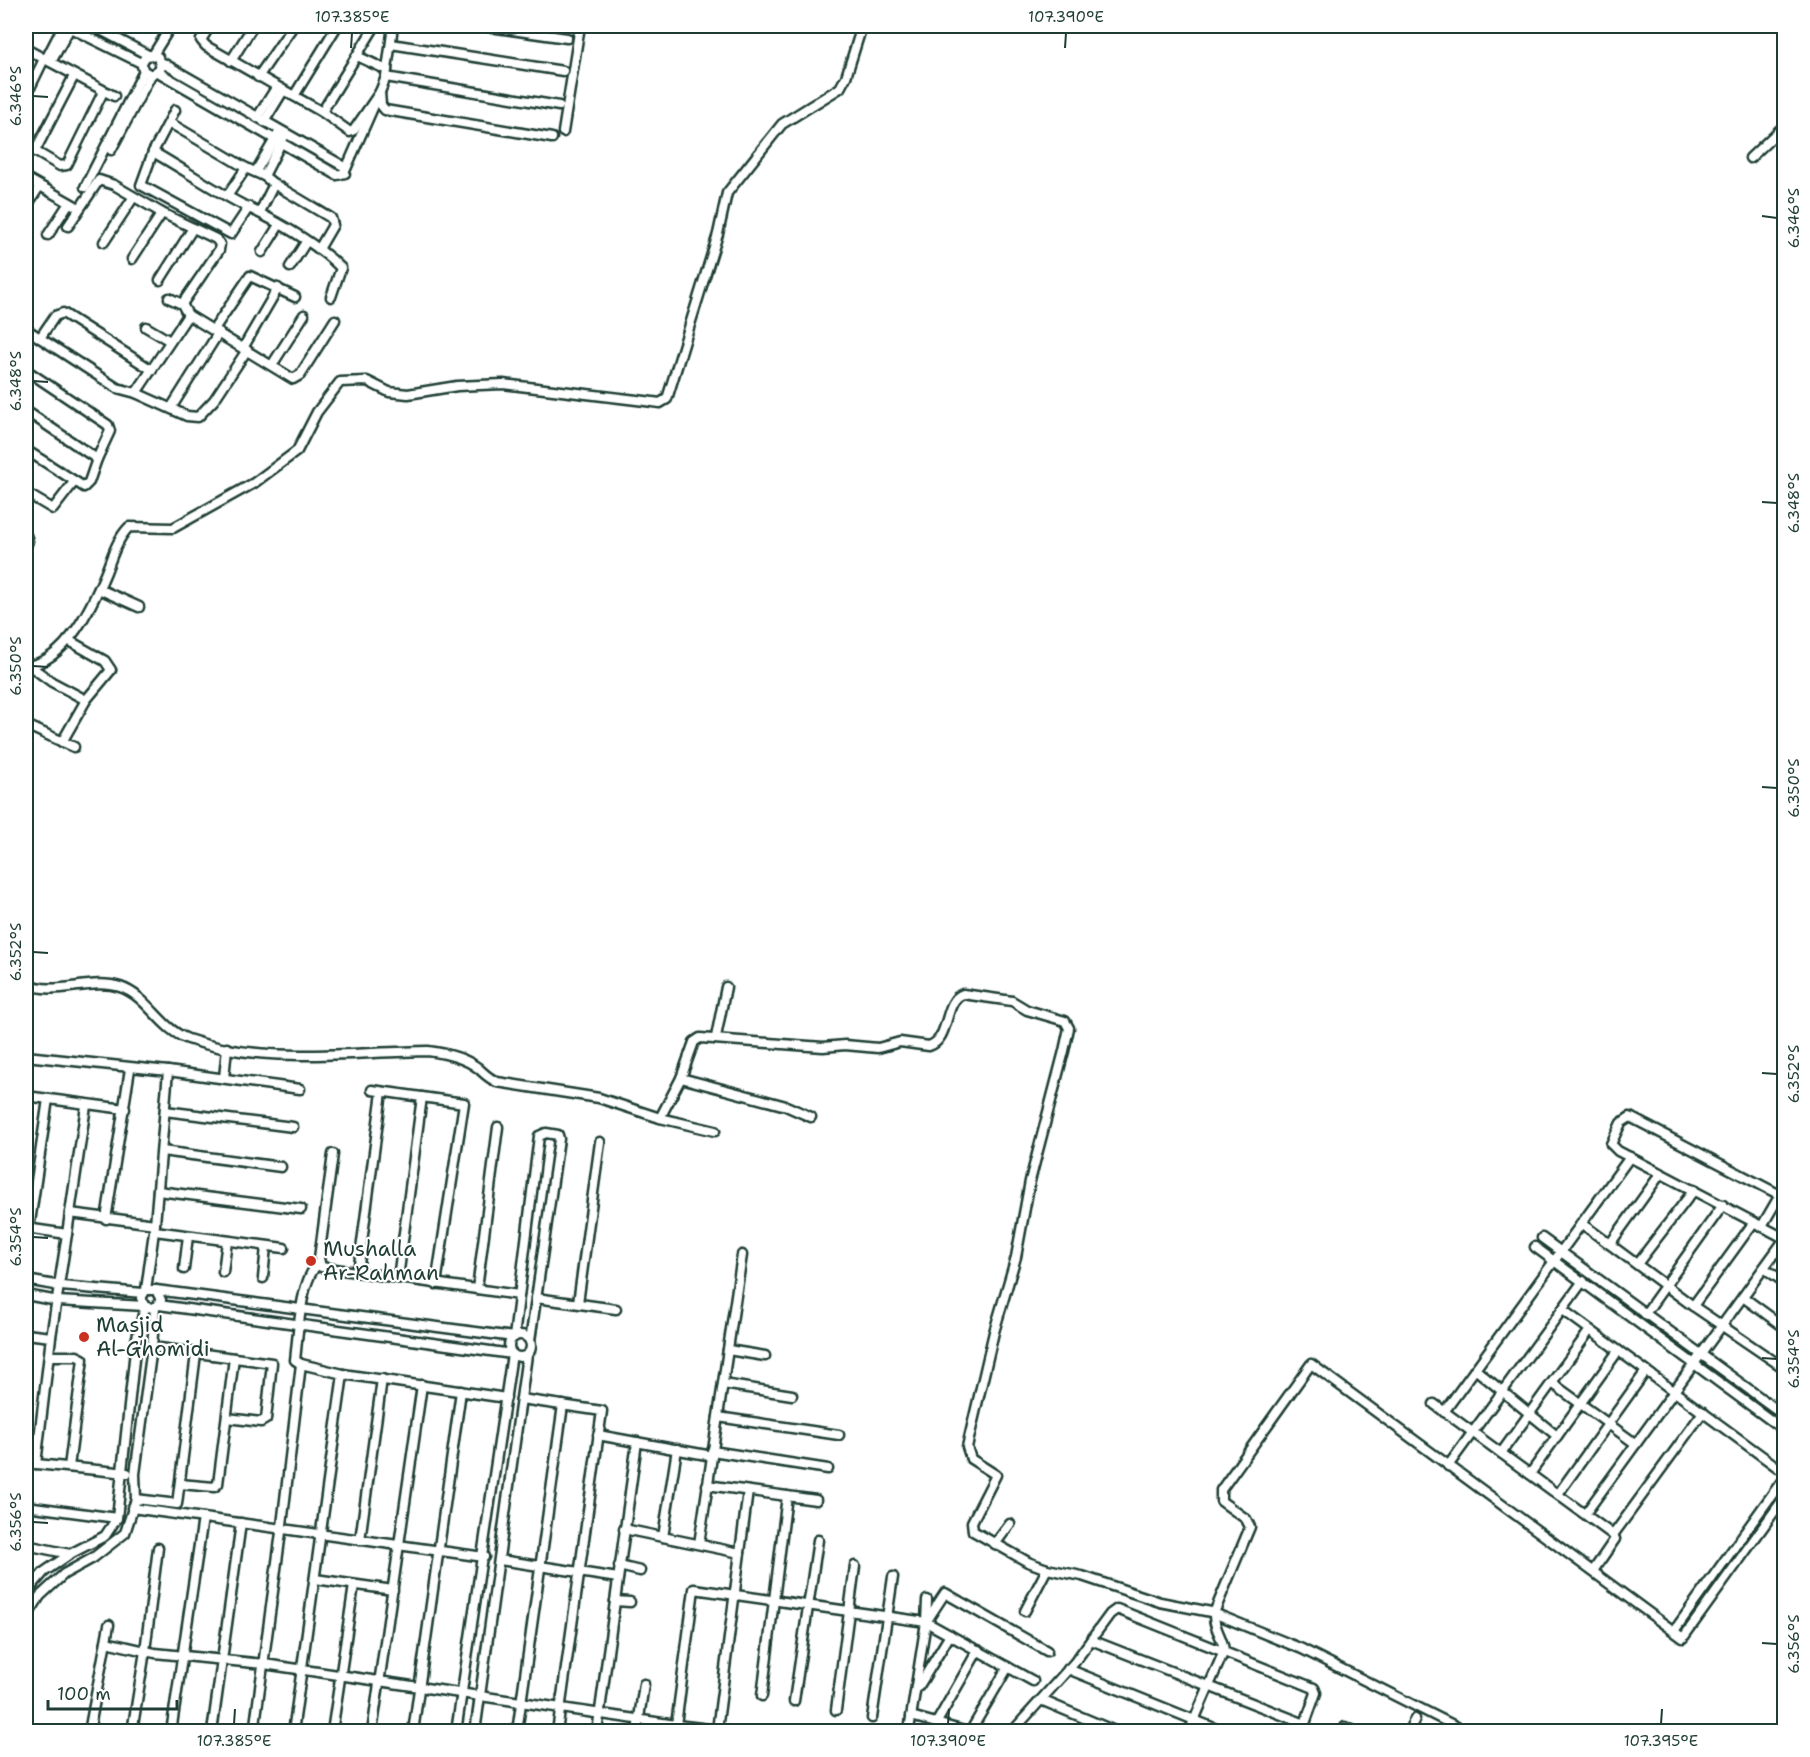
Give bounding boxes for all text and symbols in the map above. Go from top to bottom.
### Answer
text: 107.385°E [315,7,389,27]
text: 107.390°E [1028,7,1104,27]
text: 6.346°S [6,66,26,126]
text: 6.346°S [1784,188,1804,248]
text: 6.348°S [6,351,26,411]
text: 6.348°S [1784,473,1804,533]
text: 6.350°S [6,636,26,696]
text: 6.350°S [1784,758,1804,818]
text: 6.352°S [6,923,26,981]
text: 6.352°S [1784,1045,1804,1103]
text: 6.354°S [6,1207,26,1267]
place label: Mushalla Ar-Rahman [323,1235,439,1287]
marker: Mushalla Ar-Rahman [304,1254,318,1268]
place label: Masjid Al-Ghomidi [96,1311,210,1363]
text: 6.354°S [1784,1329,1804,1389]
marker: Masjid Al-Ghomidi [77,1330,91,1344]
text: 6.356°S [6,1492,26,1552]
text: 6.356°S [1784,1614,1804,1674]
scale bar [48,1673,177,1711]
text: 100 m [57,1682,111,1706]
text: 107.385°E [197,1731,271,1751]
text: 107.390°E [910,1731,986,1751]
text: 107.395°E [1624,1731,1698,1751]

